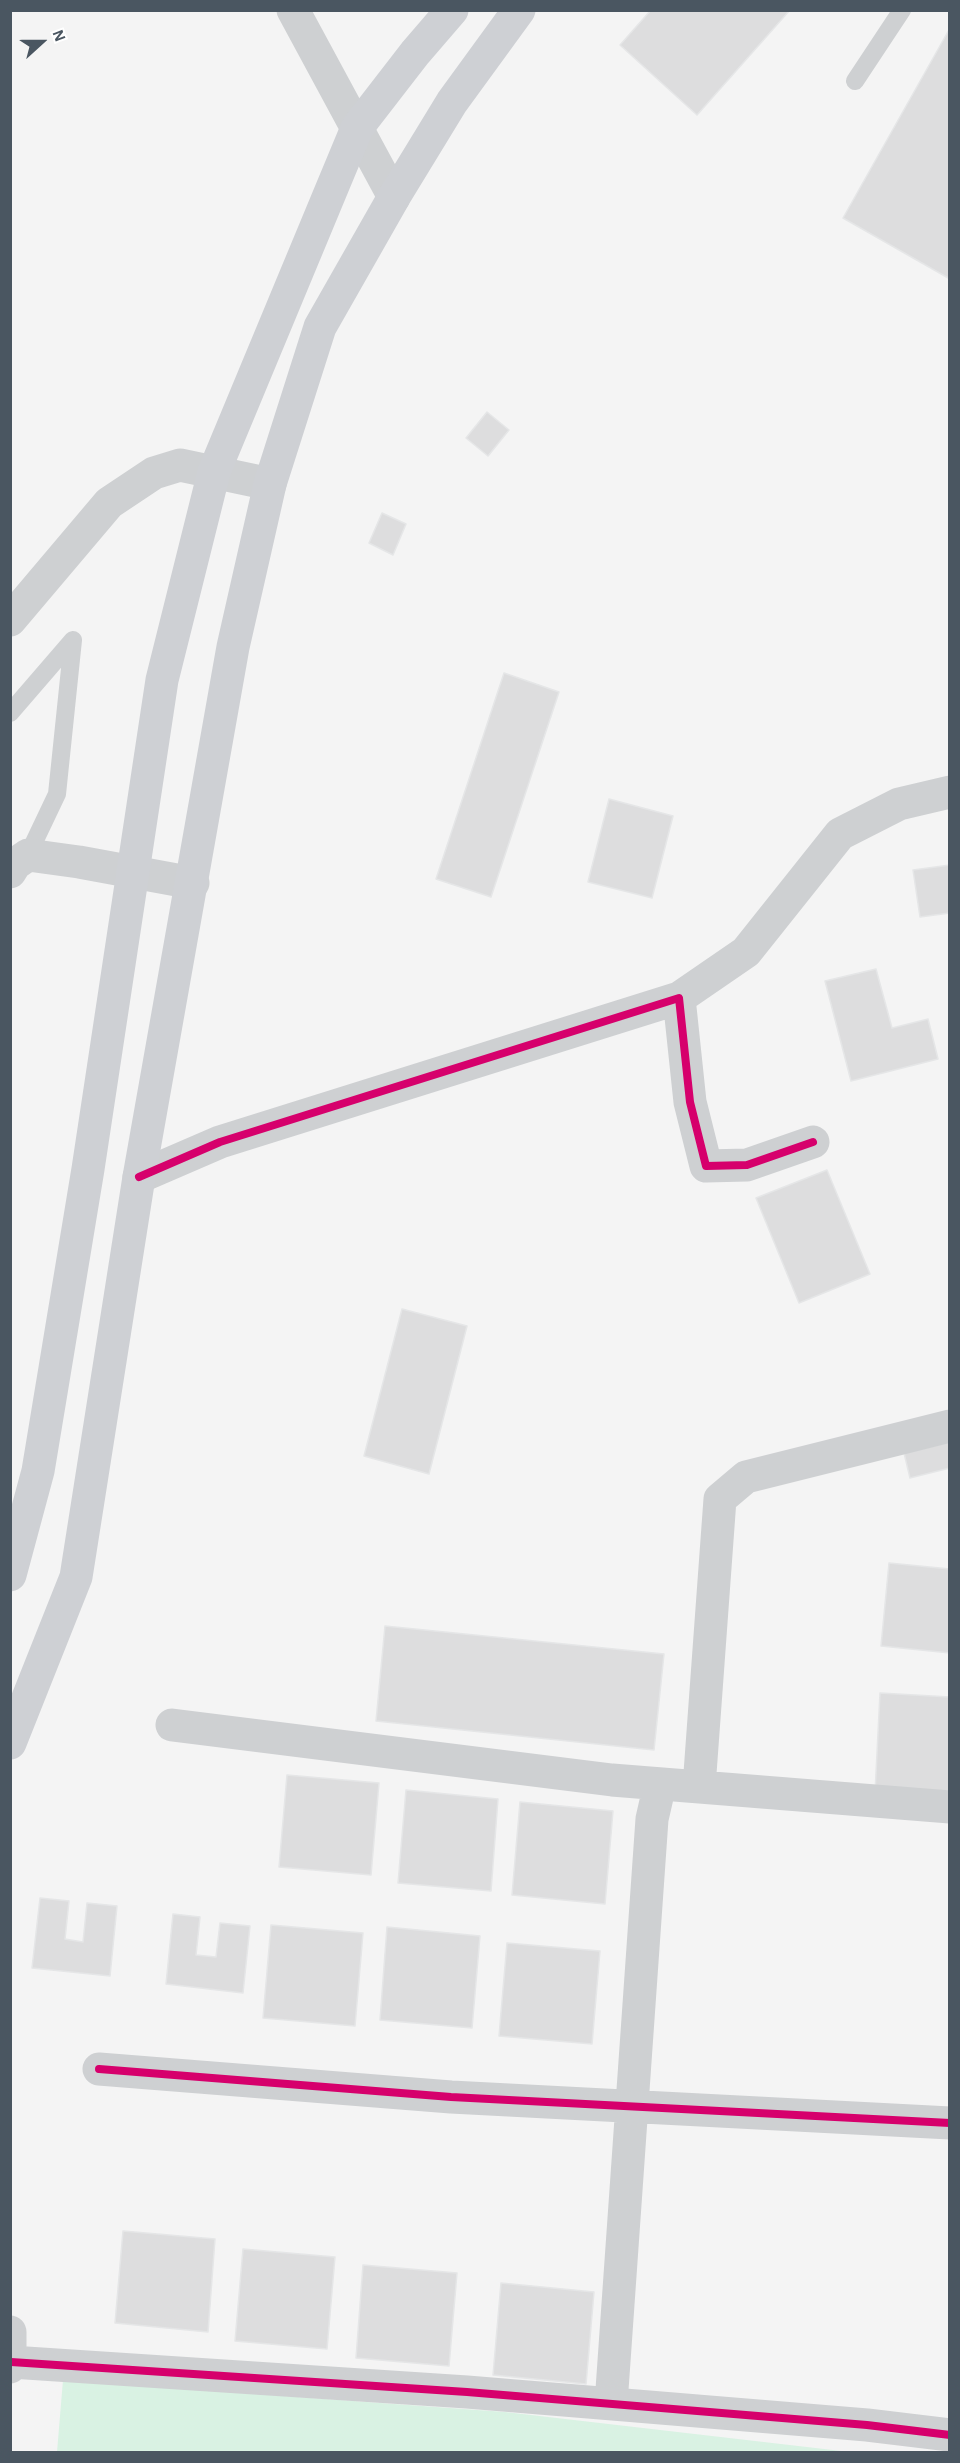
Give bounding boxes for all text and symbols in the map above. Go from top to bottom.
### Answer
north arrow [12,12,72,72]
text: N [49,27,68,44]

